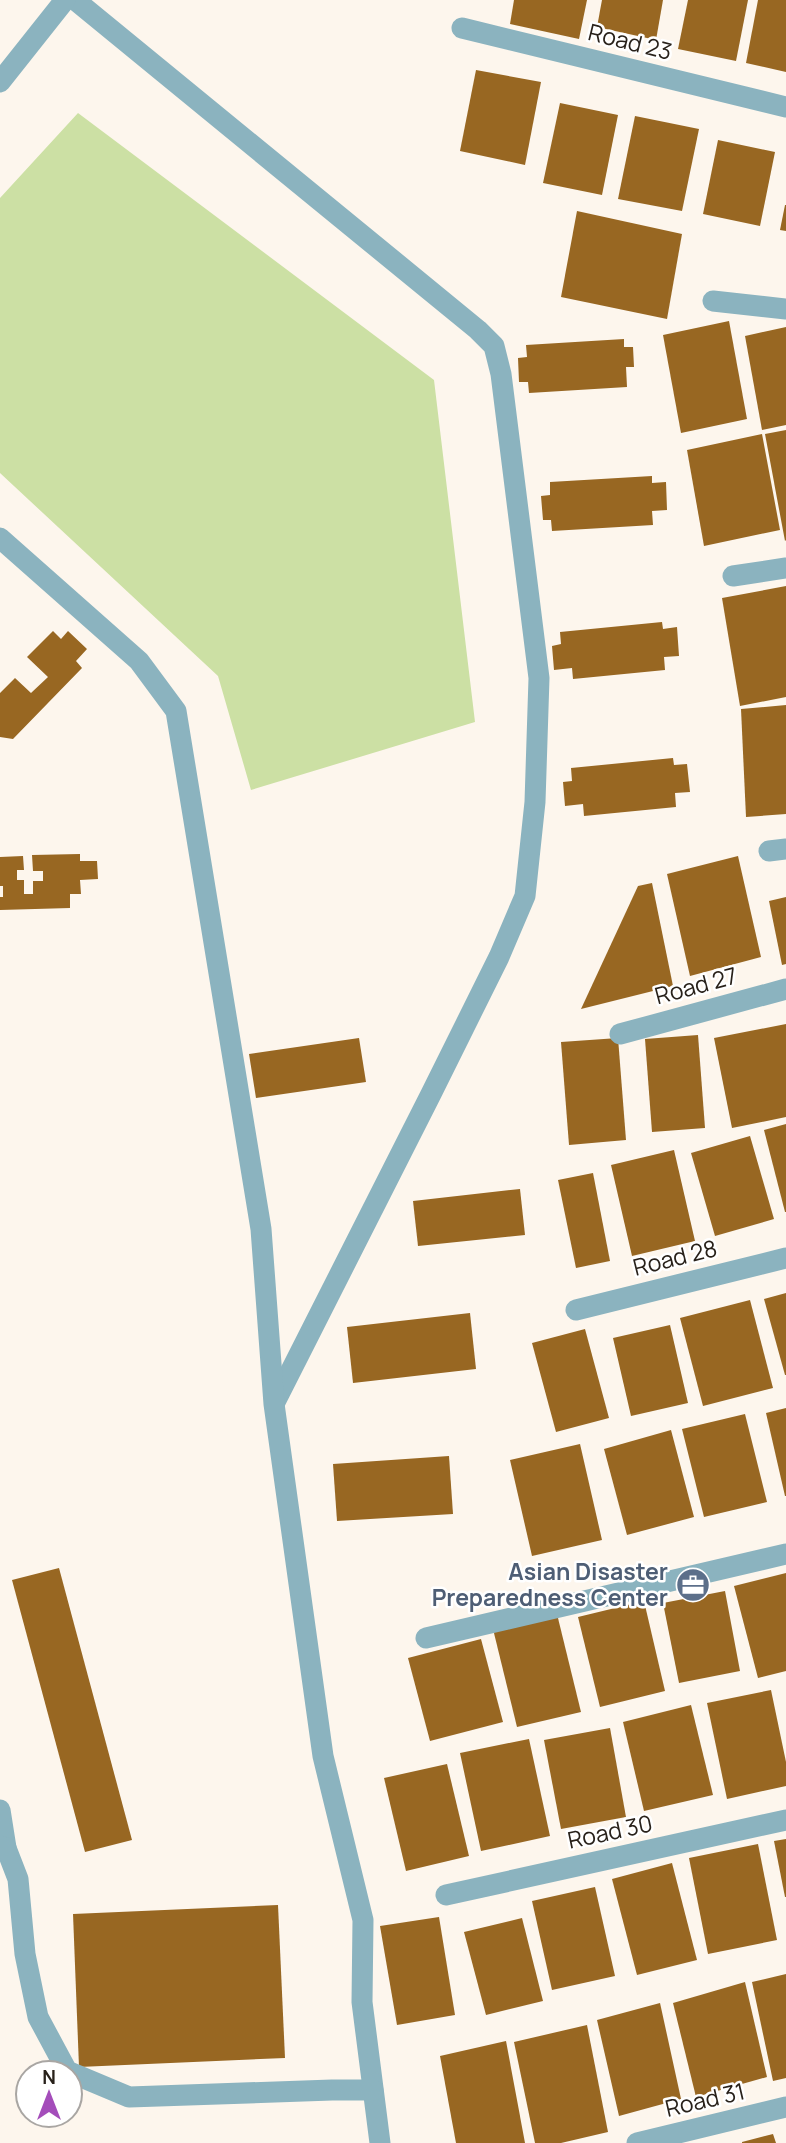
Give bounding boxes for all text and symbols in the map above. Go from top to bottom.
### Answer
street label: Road 23 [585,15,675,67]
street label: Road 27 [651,959,740,1011]
street label: Road 28 [629,1231,720,1283]
place label: Asian Disaster Preparedness Center [432,1555,668,1613]
office icon: Asian Disaster Preparedness Center [674,1566,712,1604]
street label: Road 30 [564,1806,655,1856]
north arrow [14,2059,84,2129]
text: N [42,2064,56,2090]
street label: Road 31 [662,2074,748,2124]

